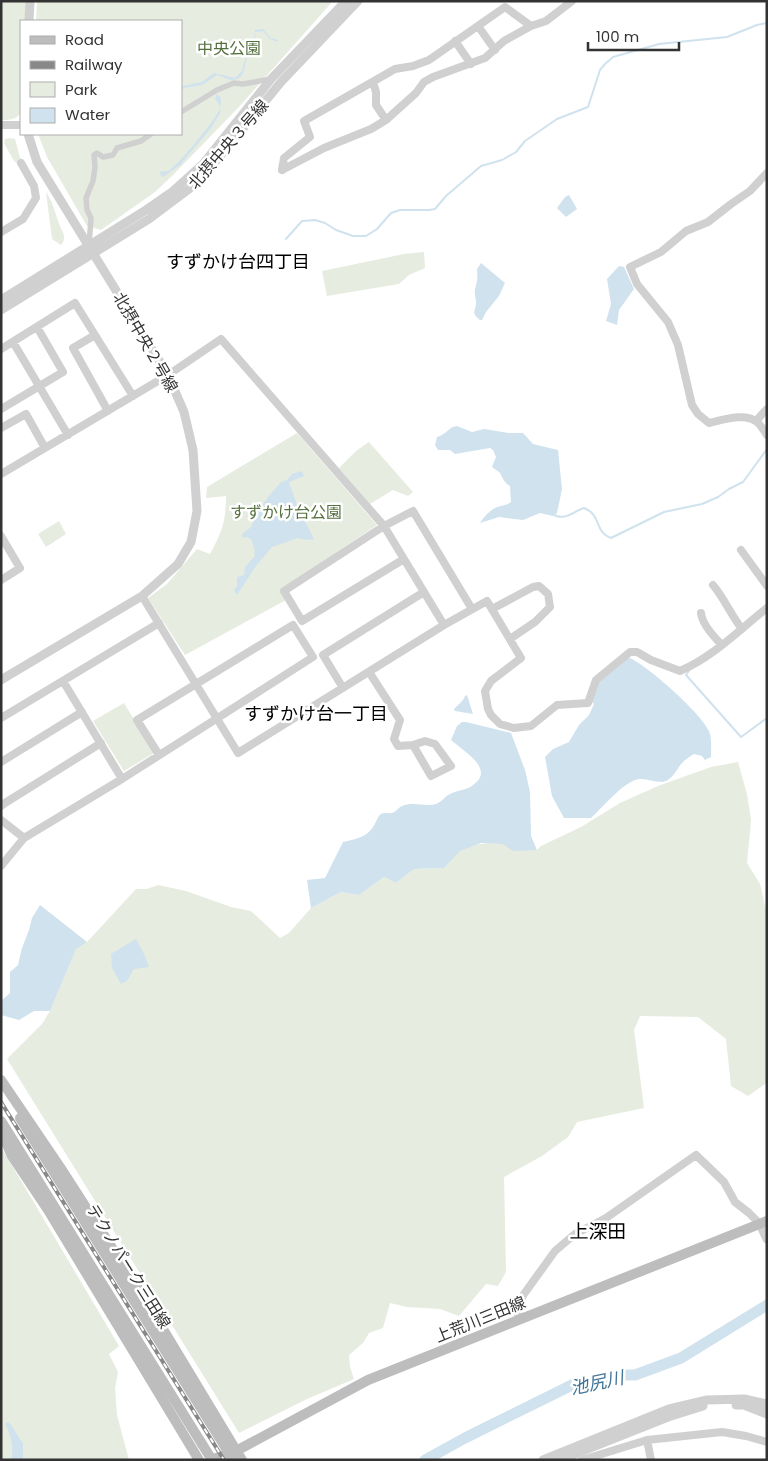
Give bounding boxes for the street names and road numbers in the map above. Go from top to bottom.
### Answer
street label: 北摂中央３号線 [183,95,274,194]
street label: 北摂中央２号線 [108,288,184,397]
street label: テクノパーク三田線 [81,1200,176,1333]
street label: 上荒川三田線 [431,1291,529,1348]

